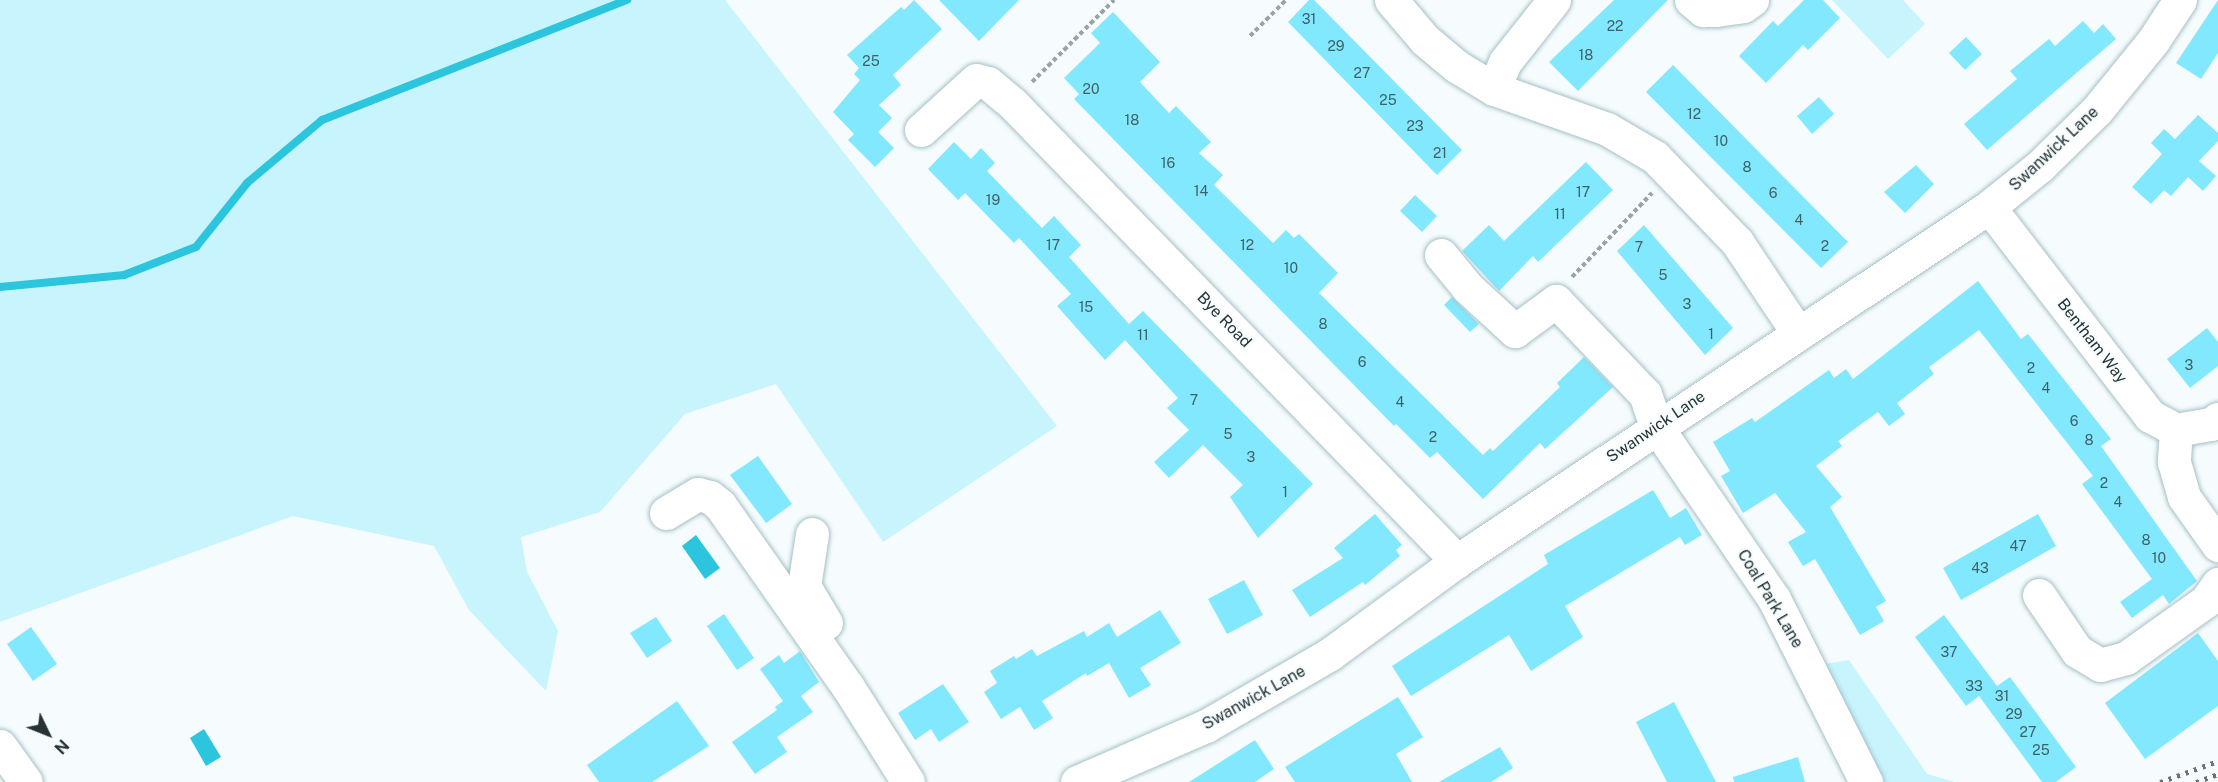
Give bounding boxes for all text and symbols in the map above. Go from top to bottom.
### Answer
house number: 31 [1302,11,1316,27]
house number: 22 [1607,18,1623,34]
house number: 29 [1327,38,1345,54]
house number: 18 [1579,47,1593,63]
house number: 25 [862,53,880,69]
house number: 27 [1354,65,1370,81]
house number: 20 [1083,81,1099,97]
house number: 25 [1379,92,1397,108]
street label: Swanwick Lane [2005,103,2103,195]
house number: 12 [1687,106,1701,122]
house number: 18 [1125,112,1139,128]
house number: 23 [1406,118,1424,134]
house number: 10 [1714,133,1728,149]
house number: 21 [1433,145,1447,161]
house number: 16 [1161,155,1175,171]
house number: 8 [1742,159,1752,175]
house number: 14 [1194,183,1208,199]
house number: 17 [1576,184,1590,200]
house number: 6 [1769,185,1777,201]
house number: 19 [986,192,1000,208]
house number: 11 [1554,206,1566,222]
house number: 4 [1795,212,1803,228]
house number: 17 [1046,237,1060,253]
house number: 12 [1240,237,1254,253]
house number: 2 [1821,238,1829,254]
house number: 7 [1635,239,1643,255]
house number: 10 [1284,260,1298,276]
house number: 5 [1659,267,1667,283]
street label: Bye Road [1193,288,1255,352]
street label: Bentham Way [2053,295,2131,387]
house number: 3 [1683,296,1691,312]
house number: 15 [1079,299,1093,315]
house number: 8 [1318,316,1328,332]
house number: 1 [1708,326,1714,342]
house number: 11 [1137,327,1149,343]
house number: 6 [1358,354,1366,370]
house number: 3 [2185,357,2193,373]
house number: 2 [2027,360,2035,376]
house number: 4 [2042,380,2050,396]
street label: Swanwick Lane [1603,387,1709,467]
house number: 7 [1190,392,1198,408]
house number: 4 [1396,394,1404,410]
house number: 6 [2070,413,2078,429]
house number: 5 [1224,426,1232,442]
house number: 2 [1429,429,1437,445]
house number: 8 [2084,432,2094,448]
house number: 3 [1247,449,1255,465]
house number: 2 [2100,475,2108,491]
house number: 1 [1282,484,1288,500]
house number: 4 [2114,494,2122,510]
house number: 8 [2141,532,2151,548]
house number: 47 [2009,538,2027,554]
street label: Coal Park Lane [1733,546,1807,652]
house number: 10 [2152,550,2166,566]
house number: 43 [1971,560,1989,576]
house number: 37 [1941,644,1957,660]
street label: Swanwick Lane [1199,662,1309,734]
house number: 33 [1965,678,1983,694]
house number: 31 [1995,688,2009,704]
north arrow [18,704,78,764]
house number: 29 [2005,706,2023,722]
house number: 27 [2020,724,2036,740]
text: N [50,736,73,758]
house number: 25 [2032,742,2050,758]

